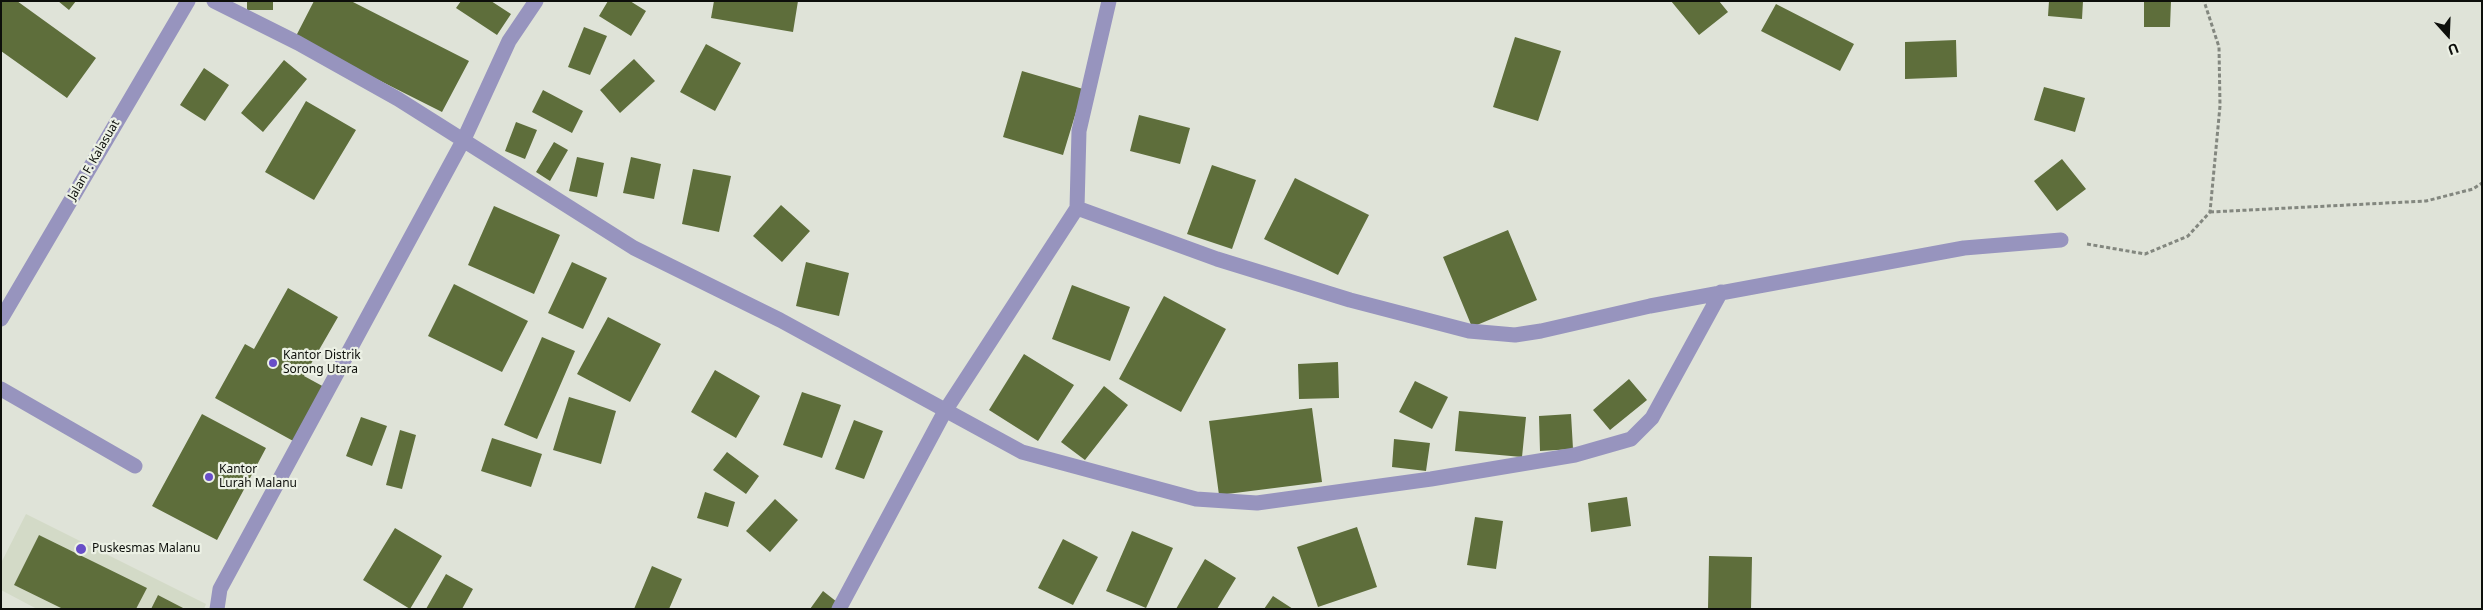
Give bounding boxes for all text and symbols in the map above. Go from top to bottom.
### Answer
north arrow [2423,10,2473,60]
text: U [2445,39,2462,60]
street label: Jalan F. Kalasuat [65,117,123,203]
place label: Kantor Distrik Sorong Utara [283,349,361,377]
marker: Kantor Distrik Sorong Utara [267,357,279,369]
place label: Kantor Lurah Malanu [219,463,297,491]
marker: Kantor Lurah Malanu [203,471,215,483]
marker: Puskesmas Malanu [74,542,88,556]
place label: Puskesmas Malanu [92,542,200,556]

